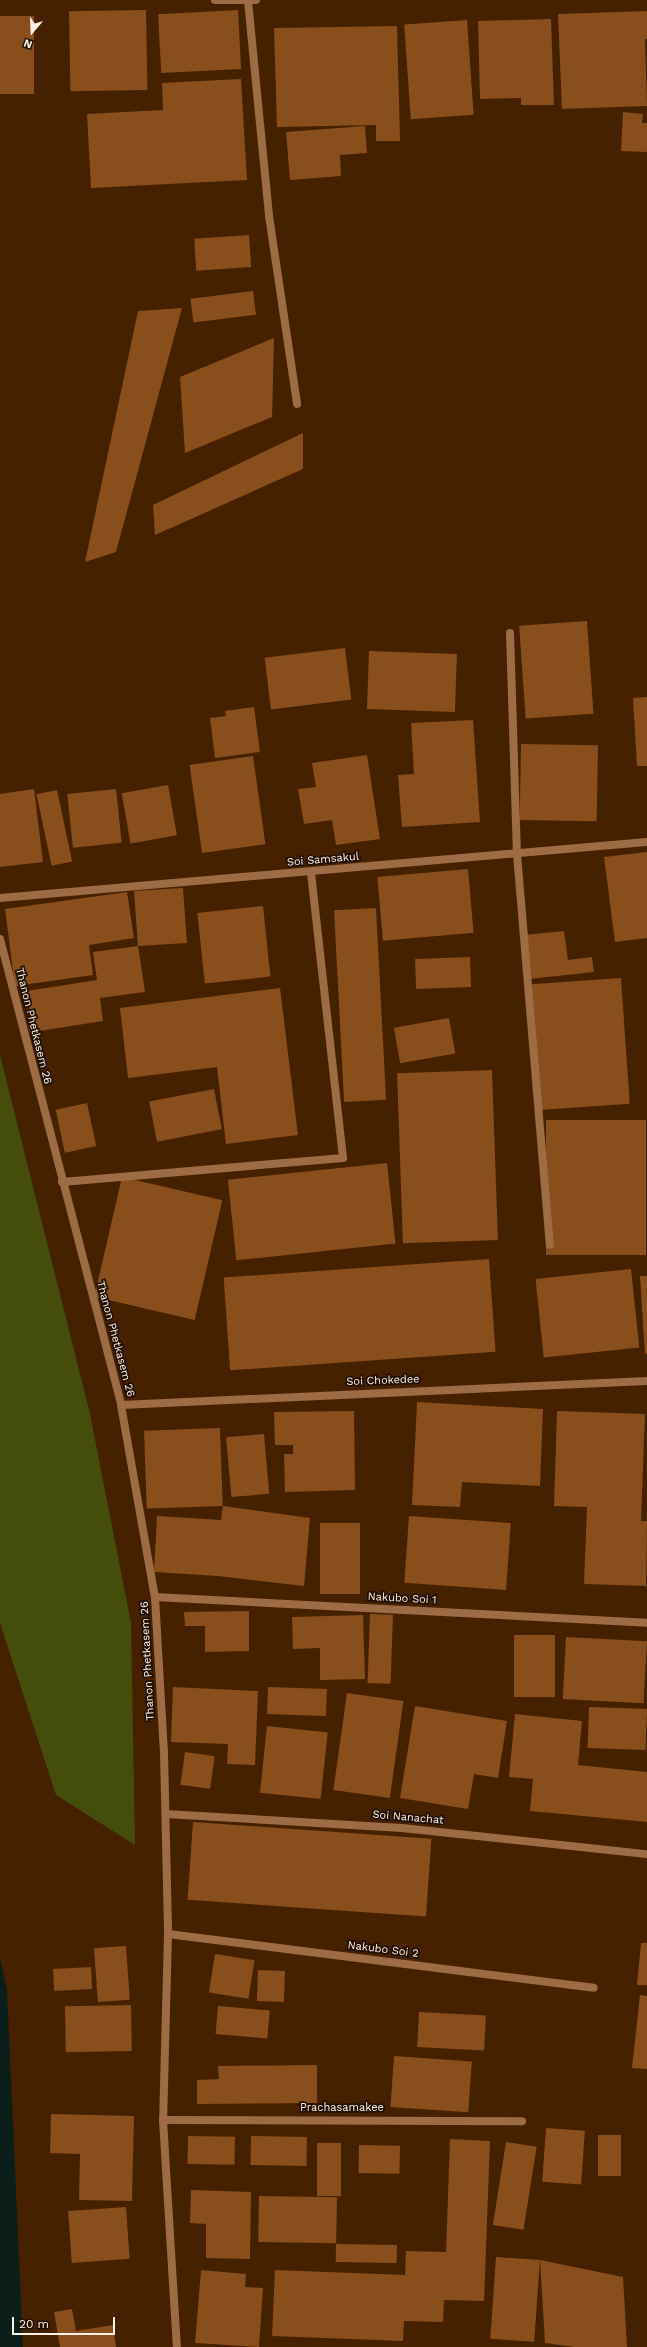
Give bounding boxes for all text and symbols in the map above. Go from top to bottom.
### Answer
north arrow [12,12,52,52]
text: N [22,36,34,51]
street label: Soi Samsakul [286,850,360,870]
street label: Thanon Phetkasem 26 [12,966,54,1086]
street label: Thanon Phetkasem 26 [93,1280,137,1398]
street label: Soi Chokedee [346,1373,420,1389]
street label: Nakubo Soi 1 [367,1591,437,1607]
street label: Thanon Phetkasem 26 [138,1601,158,1721]
street label: Soi Nanachat [372,1808,444,1828]
street label: Nakubo Soi 2 [347,1939,419,1961]
street label: Prachasamakee [300,2101,384,2115]
scale bar [14,2309,117,2335]
text: 20 m [19,2317,49,2331]

